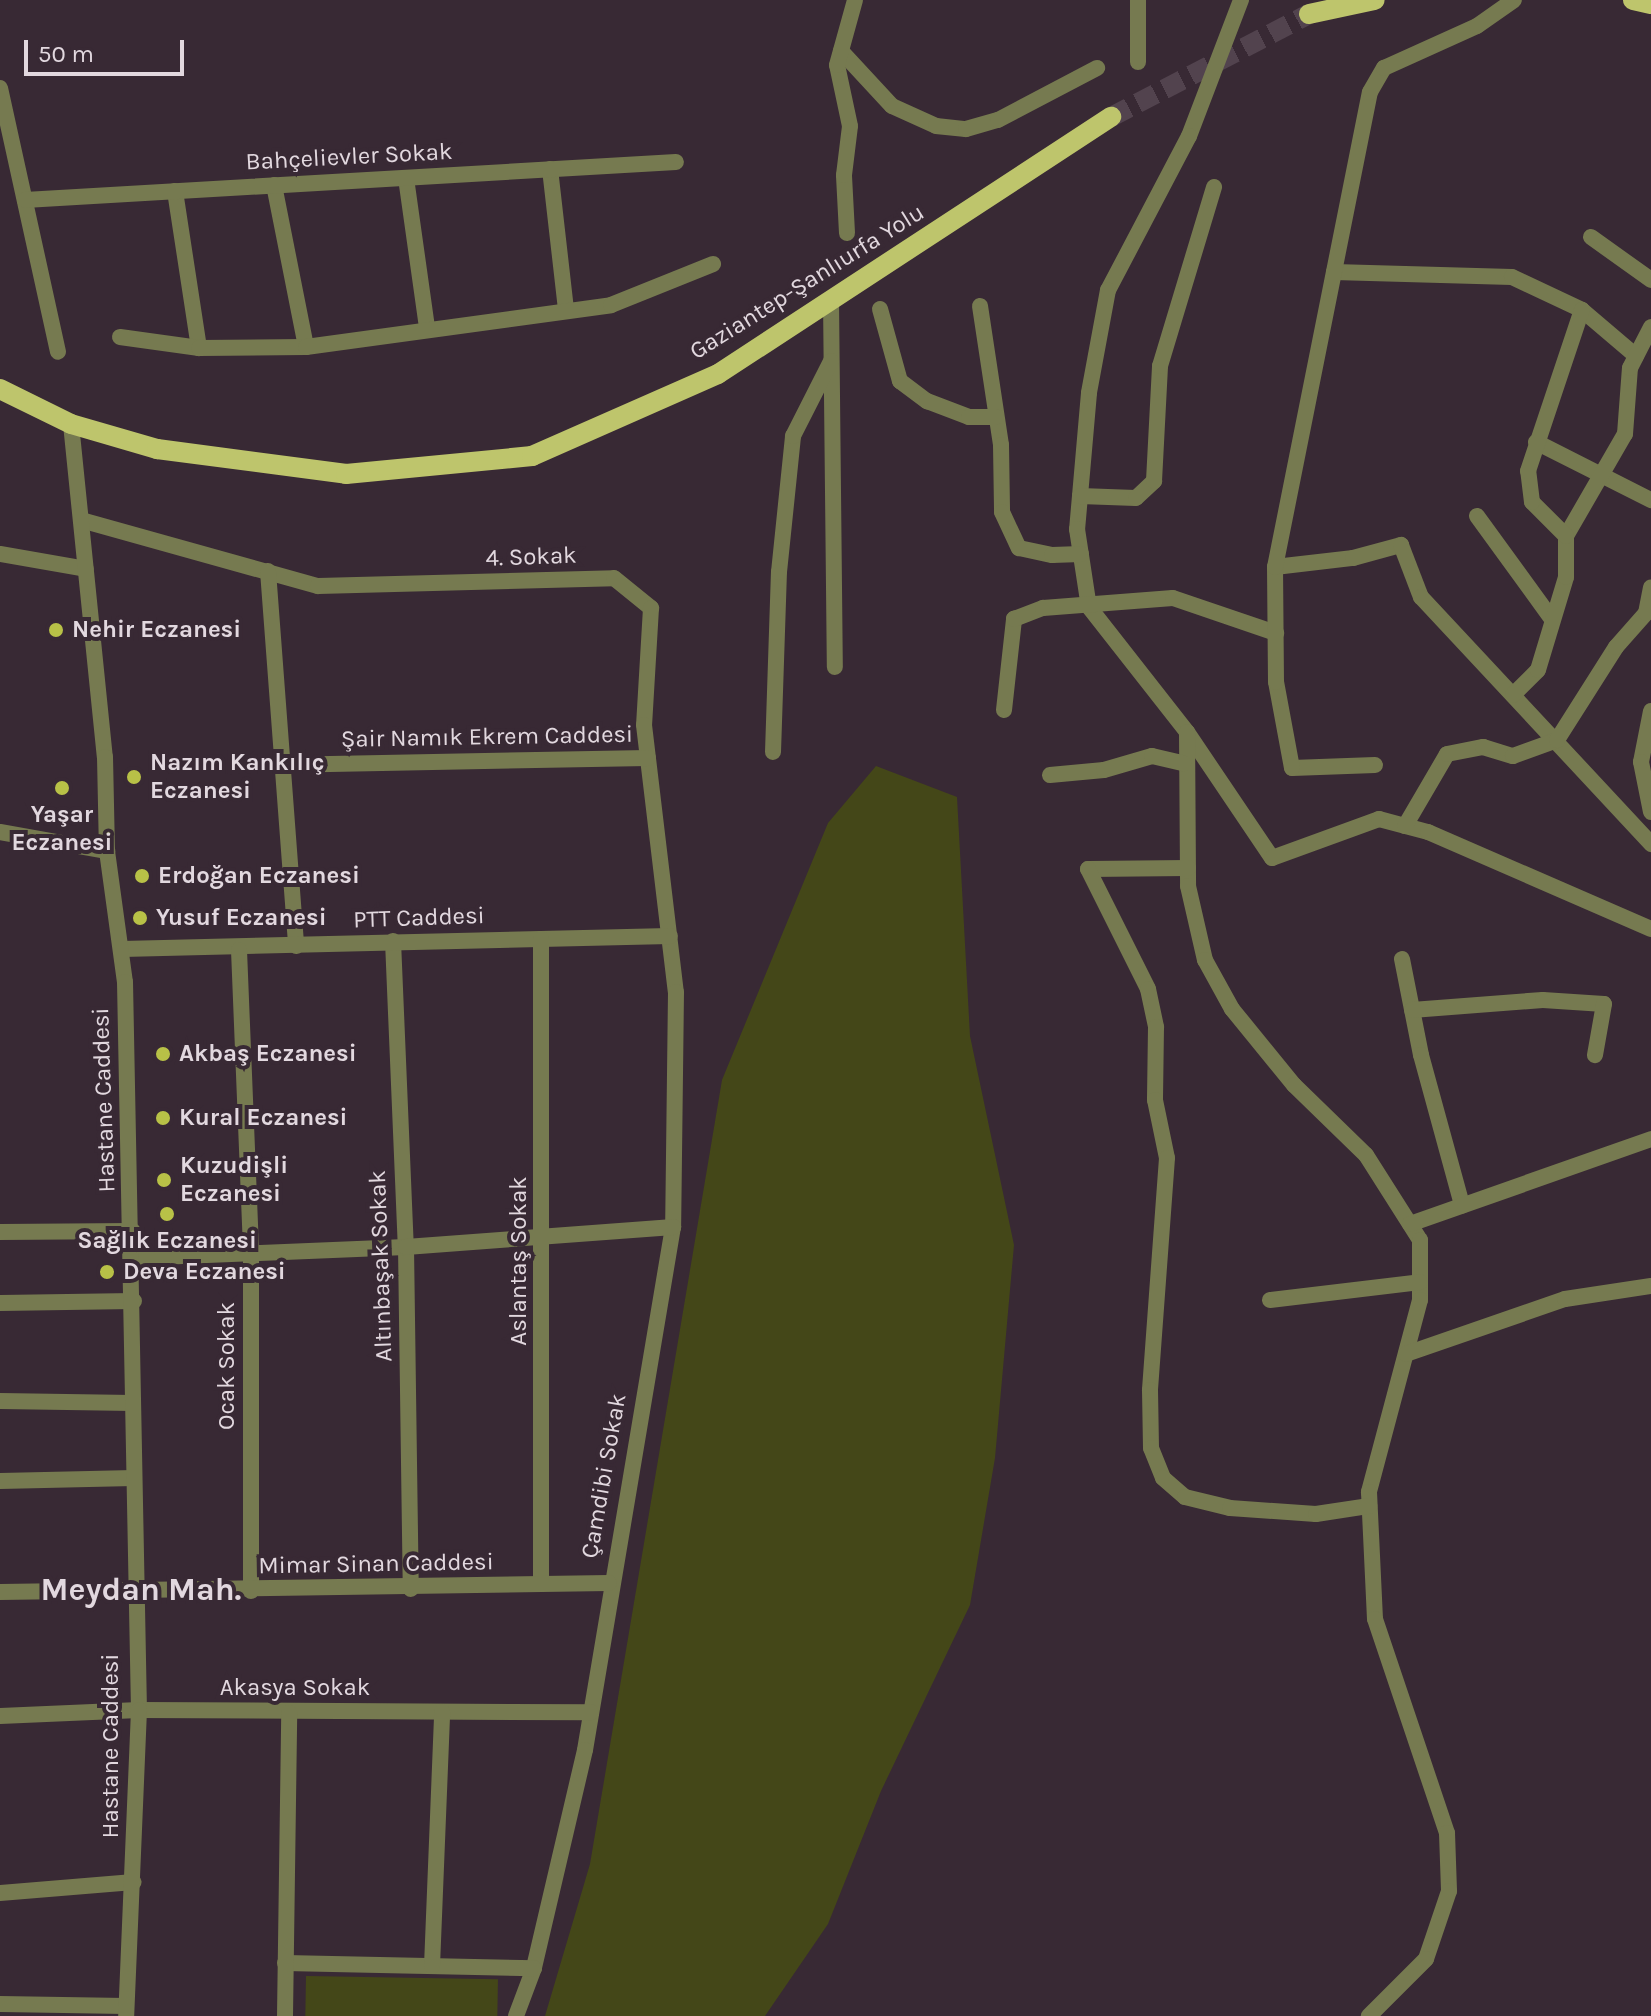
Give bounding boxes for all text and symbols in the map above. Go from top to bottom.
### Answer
scale bar [28,24,188,74]
text: 50 m [38,40,94,68]
street label: Bahçelievler Sokak [245,137,453,177]
street label: Gaziantep-Şanlıurfa Yolu [684,198,930,366]
street label: 4. Sokak [485,541,577,573]
place label: Nehir Eczanesi [72,616,241,644]
marker: Nehir Eczanesi [47,621,65,639]
street label: Şair Namık Ekrem Caddesi [341,720,633,754]
place label: Nazım Kankılıç Eczanesi [150,749,324,805]
marker: Nazım Kankılıç Eczanesi [125,768,143,786]
marker: Yaşar Eczanesi [53,779,71,797]
place label: Yaşar Eczanesi [12,801,112,857]
place label: Erdoğan Eczanesi [158,862,360,890]
marker: Erdoğan Eczanesi [133,867,151,885]
street label: PTT Caddesi [353,901,485,935]
place label: Yusuf Eczanesi [156,904,327,932]
marker: Yusuf Eczanesi [131,909,149,927]
street label: Hastane Caddesi [86,1007,122,1193]
place label: Akbaş Eczanesi [179,1040,357,1068]
marker: Akbaş Eczanesi [154,1045,172,1063]
place label: Kural Eczanesi [179,1104,347,1132]
marker: Kural Eczanesi [154,1109,172,1127]
place label: Kuzudişli Eczanesi [180,1152,288,1208]
street label: Altınbaşak Sokak [363,1170,399,1362]
marker: Kuzudişli Eczanesi [155,1171,173,1189]
street label: Aslantaş Sokak [505,1176,533,1346]
marker: Sağlık Eczanesi [158,1205,176,1223]
place label: Sağlık Eczanesi [77,1227,257,1255]
place label: Deva Eczanesi [123,1258,286,1286]
marker: Deva Eczanesi [98,1263,116,1281]
street label: Ocak Sokak [213,1302,241,1430]
street label: Çamdibi Sokak [575,1391,633,1561]
street label: Mimar Sinan Caddesi [258,1548,494,1580]
district label: Meydan Mah. [41,1571,241,1609]
street label: Hastane Caddesi [97,1653,125,1839]
street label: Akasya Sokak [220,1674,370,1702]

